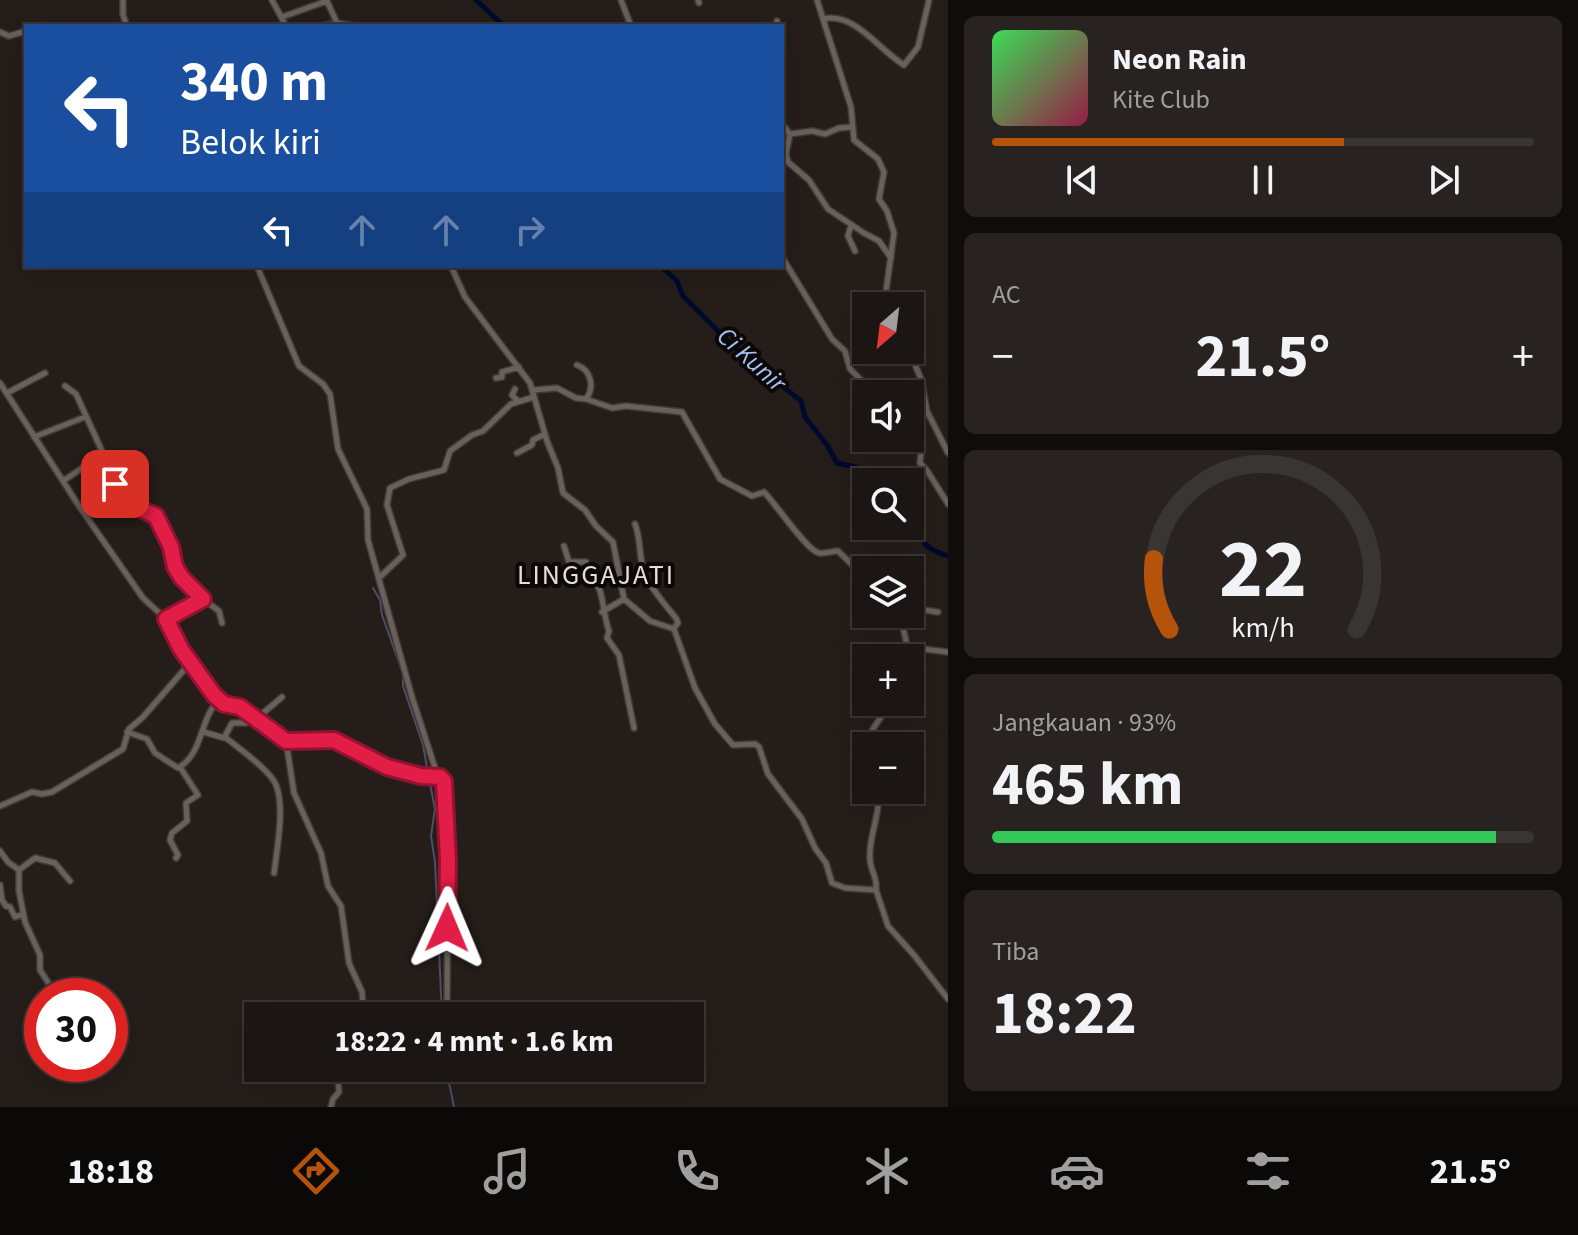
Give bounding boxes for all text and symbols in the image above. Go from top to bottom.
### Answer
text: Neon Rain [1112,38,1247,81]
text: 340 m [180,43,328,122]
icon: left [48,56,152,160]
text: Kite Club [1112,81,1210,118]
text: Belok kiri [180,117,321,168]
icon: previous [1060,158,1104,202]
icon: pause [1241,158,1285,202]
icon: next [1422,158,1466,202]
icon: left [256,208,300,252]
icon: ahead [340,208,384,252]
icon: ahead [424,208,468,252]
icon: right [508,208,552,252]
text: AC [992,276,1021,313]
north arrow [852,292,924,364]
map controls [852,292,924,804]
text: 21.5° [1196,315,1330,400]
water label: Ci Kunir [709,318,795,401]
text: − [992,326,1014,389]
text: + [1512,326,1534,389]
button: sound [852,380,924,452]
pin [81,450,149,518]
icon: arrive [93,462,137,506]
button: search [852,468,924,540]
text: 22 [1219,510,1307,628]
district label: LINGGAJATI [517,555,675,595]
button: layers [852,556,924,628]
text: km/h [1231,608,1295,648]
button: + [852,644,924,716]
text: Jangkauan · 93% [992,704,1176,741]
button: − [852,732,924,804]
text: 465 km [992,743,1183,828]
position arrow [405,886,489,970]
text: Tiba [992,933,1039,970]
text: 18:22 [992,972,1137,1057]
speed limit sign: 30 [24,978,128,1082]
text: 18:22 · 4 mnt · 1.6 km [334,1020,614,1063]
icon: directions [288,1143,344,1199]
icon: music [479,1143,535,1199]
icon: phone [669,1143,725,1199]
icon: climate [859,1143,915,1199]
icon: car [1049,1143,1105,1199]
icon: filters [1240,1143,1296,1199]
text: 18:18 [67,1146,154,1197]
text: 21.5° [1430,1146,1511,1197]

